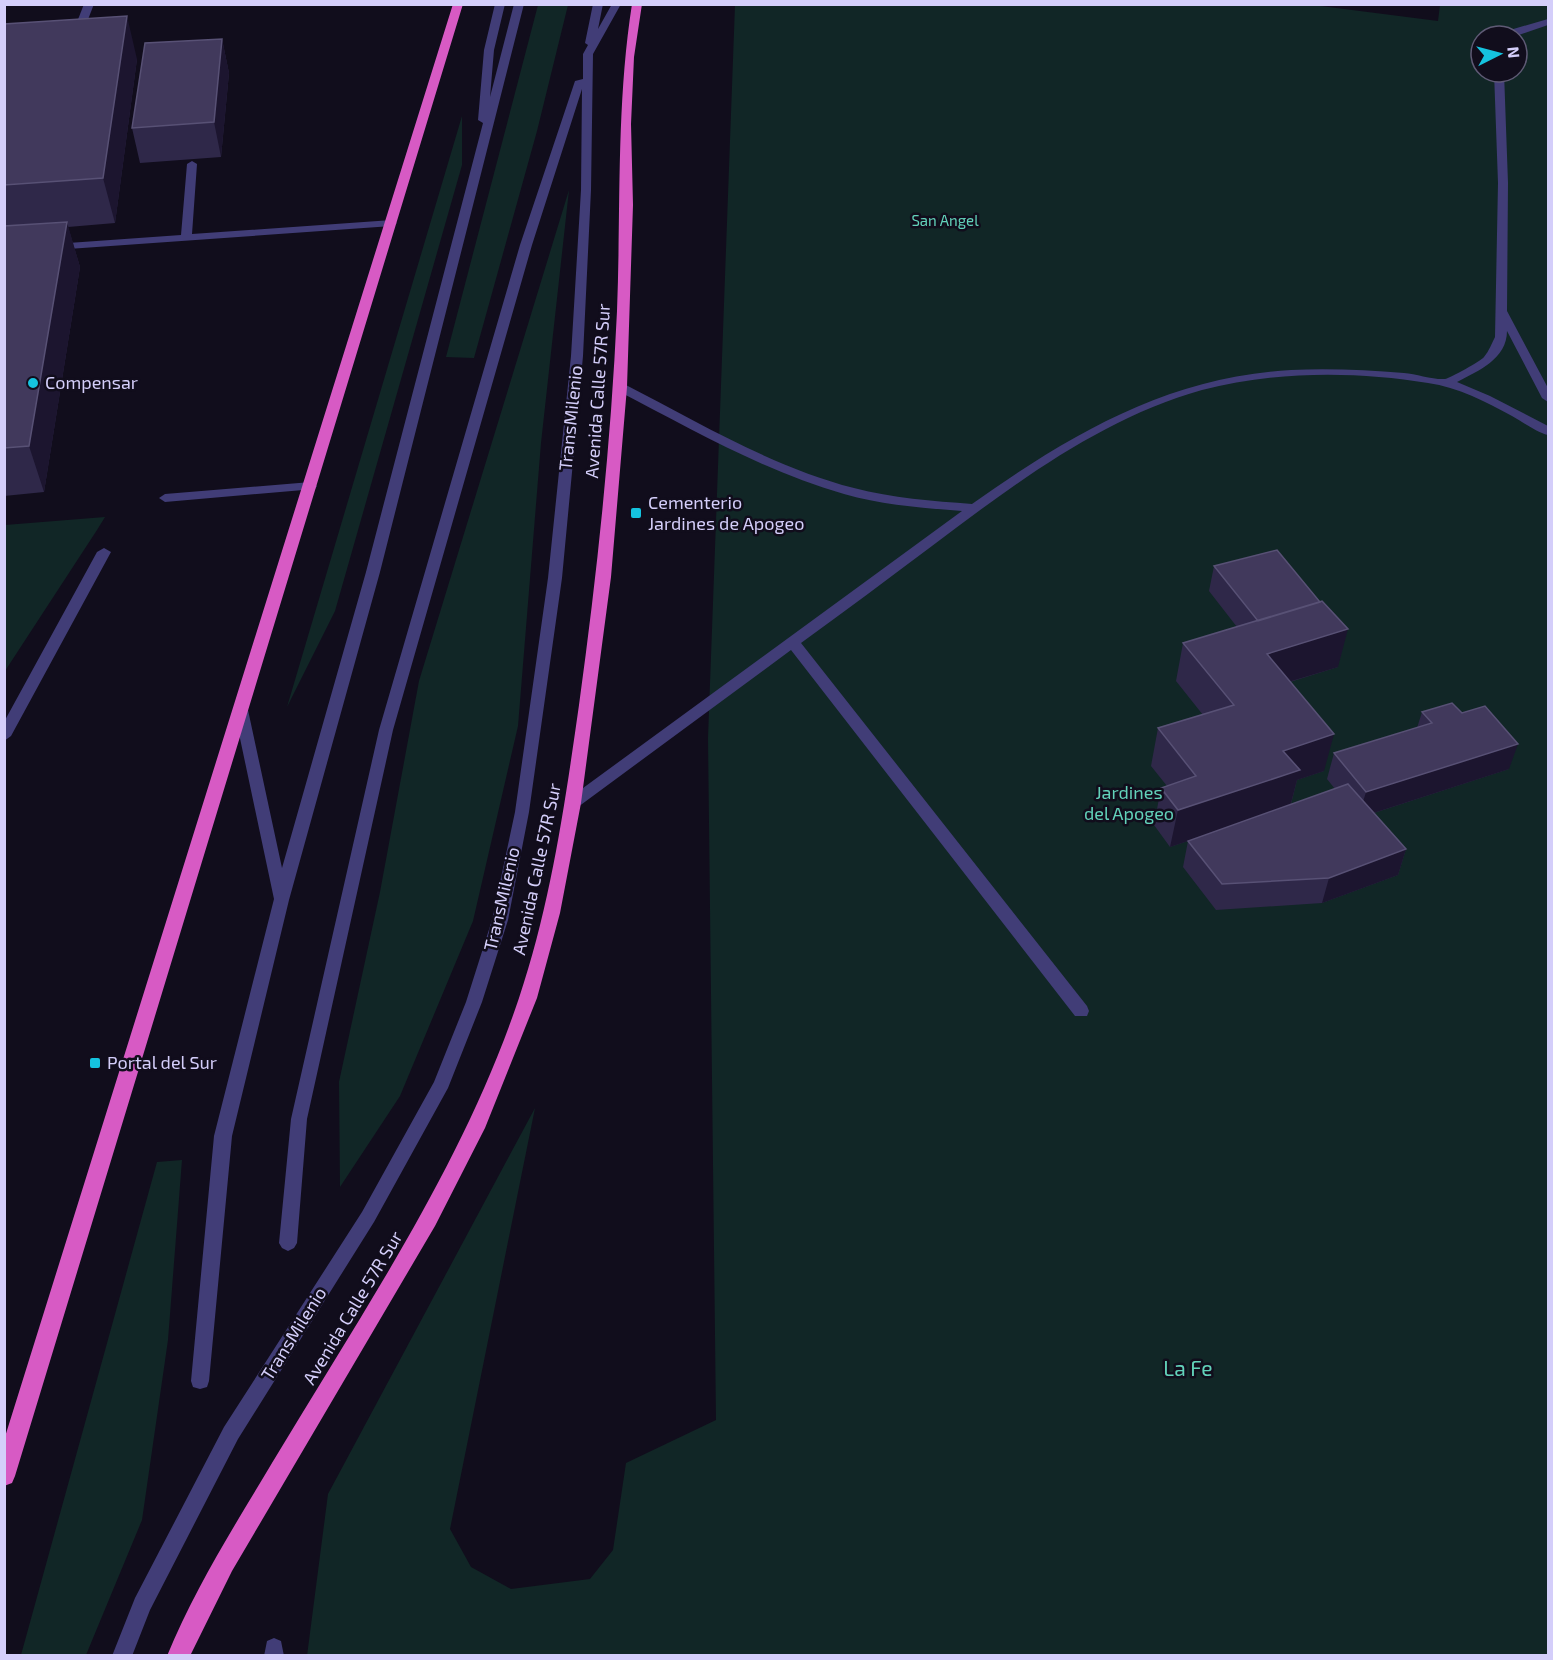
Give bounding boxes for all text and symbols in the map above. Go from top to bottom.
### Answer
north arrow [1469,24,1529,84]
text: N [1504,46,1524,59]
park label: San Angel [911,211,979,229]
street label: Avenida Calle 57R Sur [580,303,614,479]
street label: TransMilenio [554,364,586,472]
place label: Compensar [45,371,138,393]
marker: Compensar [26,376,40,390]
place label: Cementerio Jardines de Apogeo [648,491,804,534]
marker: Cementerio Jardines de Apogeo [629,506,643,520]
street label: Avenida Calle 57R Sur [507,781,565,957]
park label: Jardines del Apogeo [1084,781,1174,824]
street label: TransMilenio [478,845,524,953]
place label: Portal del Sur [107,1051,217,1073]
marker: Portal del Sur [88,1056,102,1070]
street label: Avenida Calle 57R Sur [298,1227,407,1388]
street label: TransMilenio [256,1283,331,1384]
park label: La Fe [1163,1355,1213,1380]

